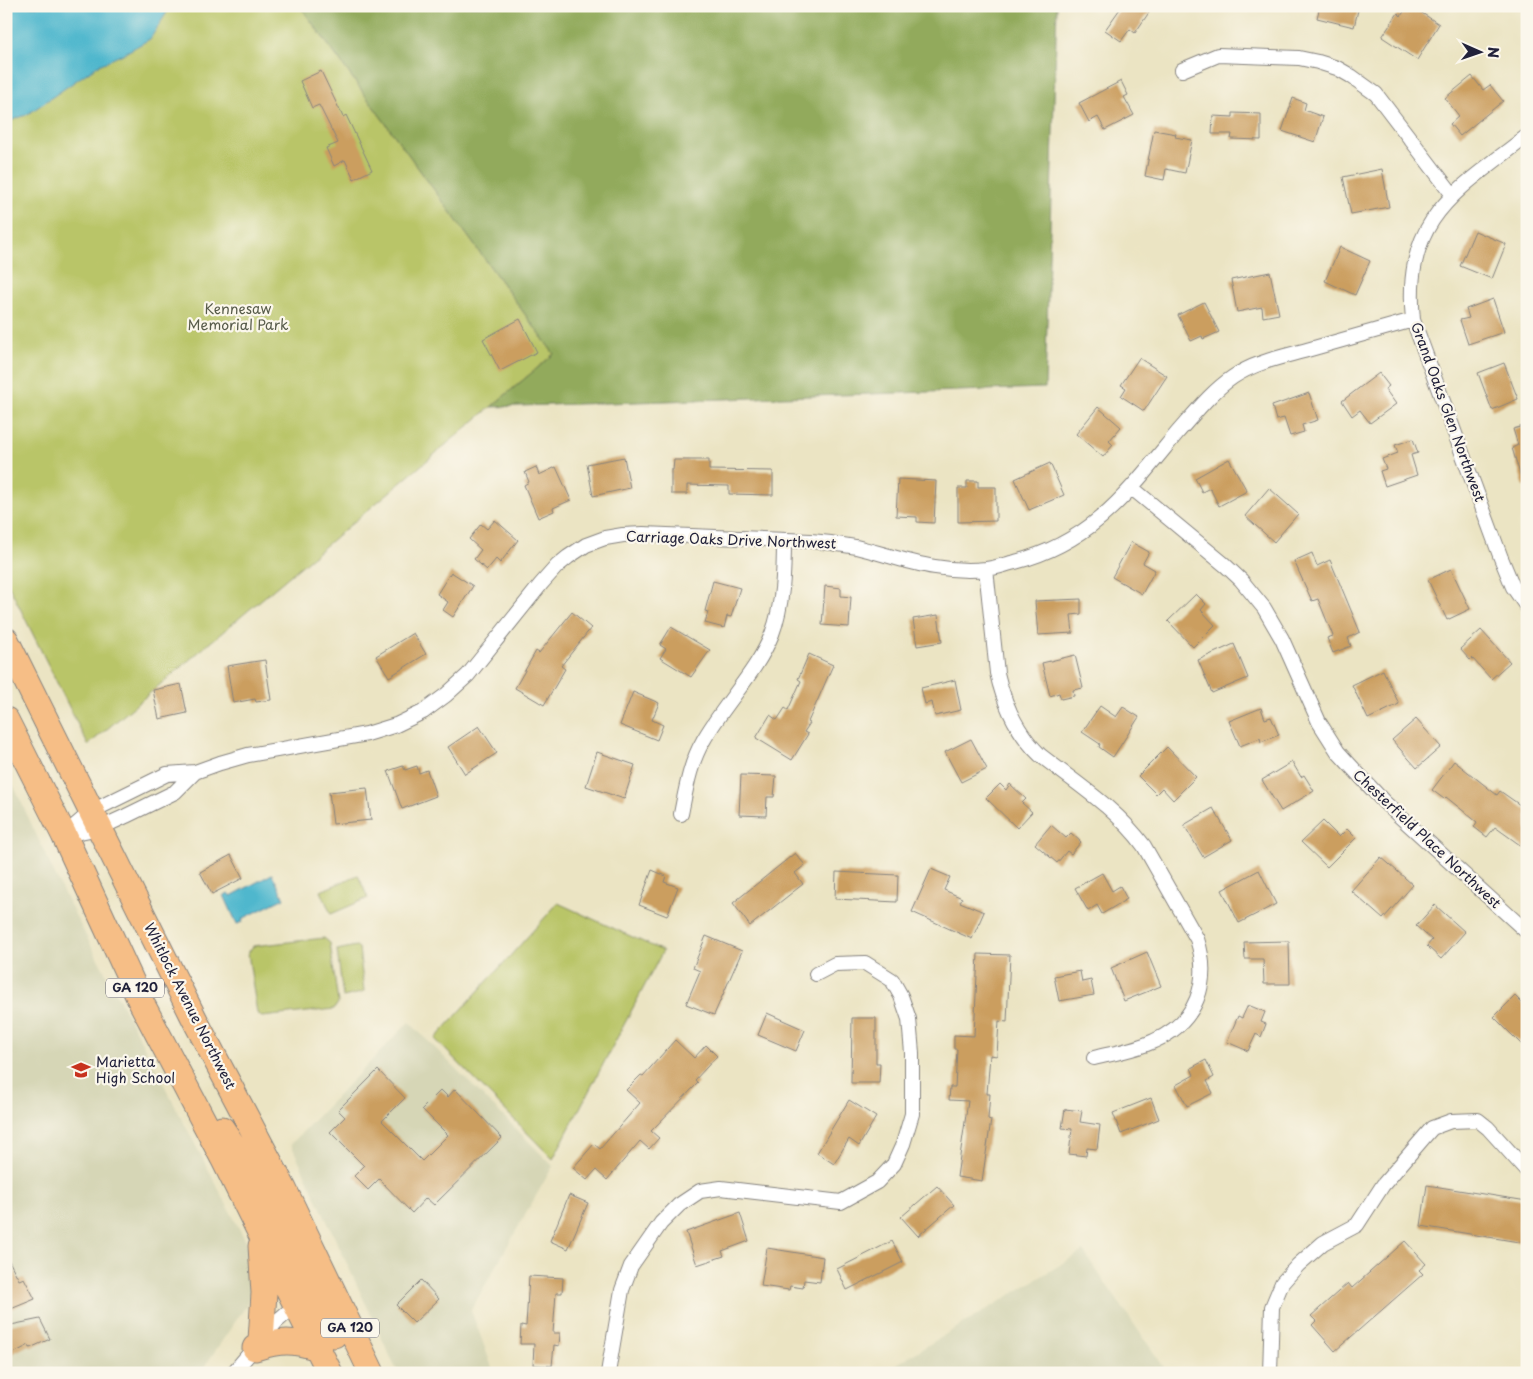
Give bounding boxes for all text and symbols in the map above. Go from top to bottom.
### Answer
north arrow [1456,28,1506,78]
text: N [1483,47,1504,58]
park label: Kennesaw Memorial Park [188,298,289,335]
street label: Grand Oaks Glen Northwest [1406,319,1491,505]
street label: Carriage Oaks Drive Northwest [625,525,837,554]
street label: Chesterfield Place Northwest [1349,764,1506,913]
street label: Whitlock Avenue Northwest [139,919,242,1093]
road number: GA 120 [106,978,164,998]
place label: Marietta High School [96,1051,175,1088]
school or university icon: Marietta High School [70,1059,92,1081]
road number: GA 120 [321,1319,379,1338]

